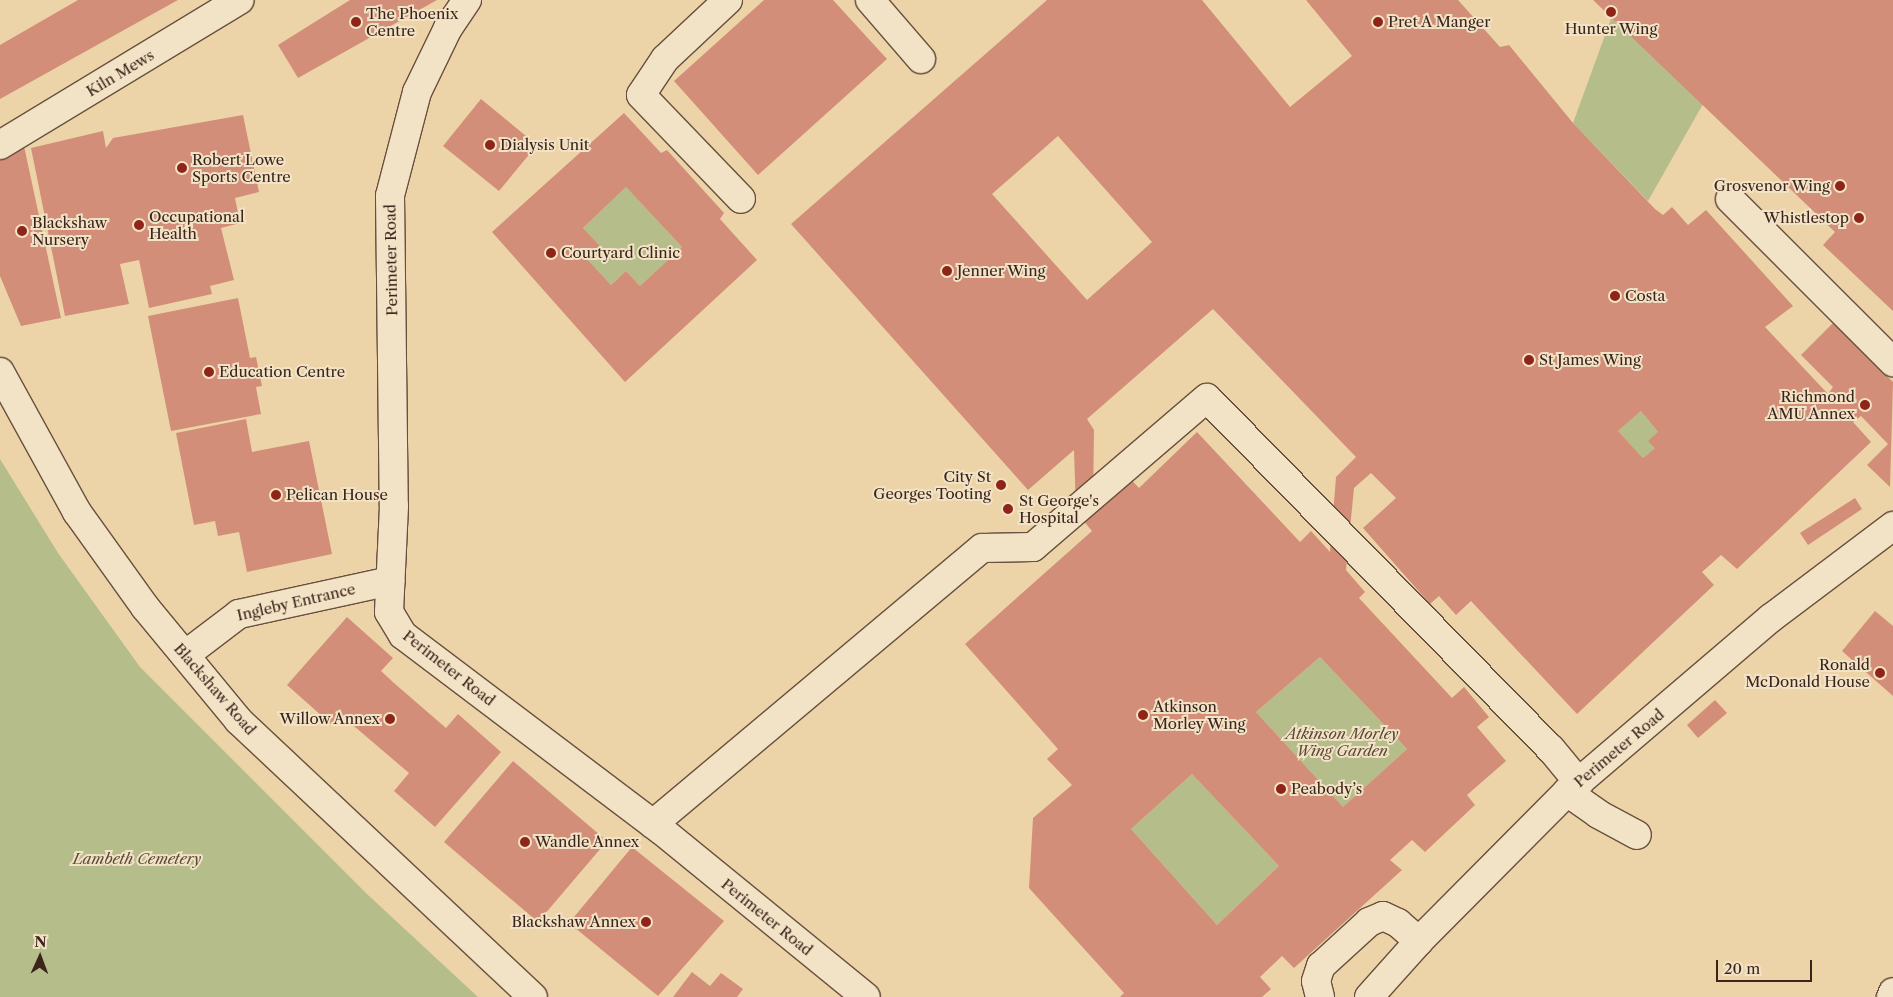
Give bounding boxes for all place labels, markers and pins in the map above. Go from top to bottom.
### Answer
place label: The Phoenix Centre [366,4,459,39]
marker: Hunter Wing [1605,6,1617,18]
place label: Pret A Manger [1388,13,1492,31]
marker: The Phoenix Centre [350,16,362,28]
marker: Pret A Manger [1372,16,1384,28]
place label: Hunter Wing [1564,20,1658,38]
place label: Dialysis Unit [500,136,589,154]
marker: Dialysis Unit [484,139,496,151]
place label: Robert Lowe Sports Centre [192,150,291,185]
marker: Robert Lowe Sports Centre [176,162,188,174]
place label: Grosvenor Wing [1713,177,1830,195]
marker: Grosvenor Wing [1834,180,1846,192]
place label: Occupational Health [149,207,244,242]
place label: Whistlestop [1763,209,1849,227]
marker: Whistlestop [1853,212,1865,224]
place label: Blackshaw Nursery [32,213,107,248]
marker: Occupational Health [133,219,145,231]
marker: Blackshaw Nursery [16,225,28,237]
place label: Courtyard Clinic [561,244,680,262]
marker: Courtyard Clinic [545,247,557,259]
place label: Jenner Wing [957,262,1046,280]
marker: Jenner Wing [941,265,953,277]
place label: Costa [1625,287,1665,305]
marker: Costa [1609,290,1621,302]
place label: St James Wing [1539,351,1641,369]
marker: St James Wing [1523,354,1535,366]
place label: Education Centre [219,363,345,381]
marker: Education Centre [203,366,215,378]
place label: Richmond AMU Annex [1767,387,1855,422]
marker: Richmond AMU Annex [1859,399,1871,411]
place label: City St Georges Tooting [873,467,991,502]
marker: City St Georges Tooting [995,479,1007,491]
place label: Pelican House [286,486,388,504]
marker: Pelican House [270,489,282,501]
place label: St George's Hospital [1019,491,1099,526]
marker: St George's Hospital [1001,502,1015,516]
place label: Ronald McDonald House [1745,655,1870,690]
marker: Ronald McDonald House [1874,667,1886,679]
place label: Atkinson Morley Wing [1153,697,1246,732]
marker: Atkinson Morley Wing [1137,709,1149,721]
place label: Willow Annex [279,710,380,728]
marker: Willow Annex [384,713,396,725]
place label: Peabody’s [1291,780,1362,798]
marker: Peabody’s [1275,783,1287,795]
place label: Wandle Annex [535,833,640,851]
marker: Wandle Annex [519,836,531,848]
place label: Blackshaw Annex [510,913,636,931]
marker: Blackshaw Annex [640,916,652,928]

